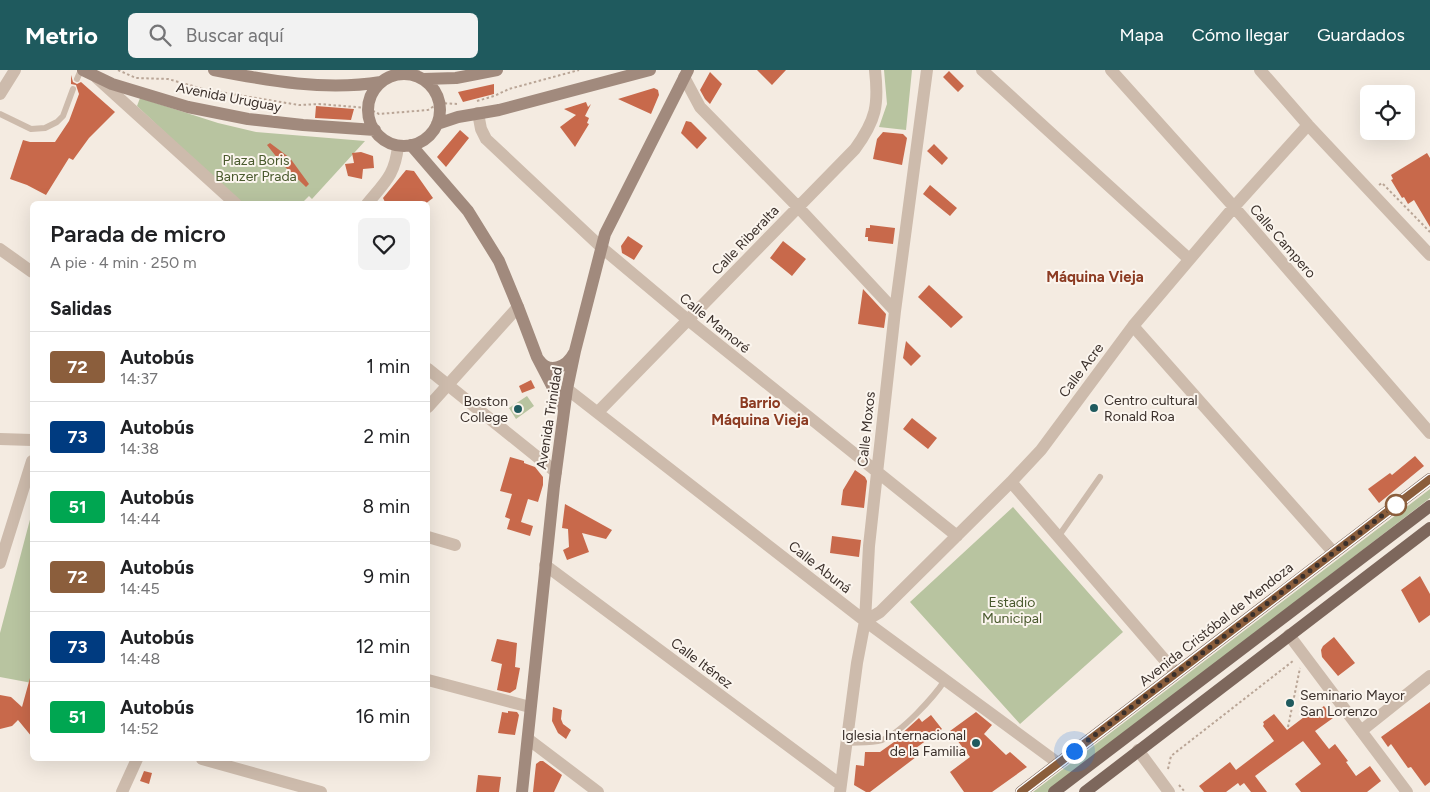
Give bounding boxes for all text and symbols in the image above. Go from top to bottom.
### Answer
search box [128,13,478,58]
text: Metrio [25,21,98,50]
icon: search [146,21,174,49]
text: Buscar aquí [186,24,284,47]
text: Mapa [1119,24,1164,46]
text: Cómo llegar [1192,24,1289,46]
text: Guardados [1317,24,1405,46]
street label: Avenida Uruguay [175,79,284,116]
map controls [1360,85,1415,140]
button: locate [1360,85,1415,140]
park label: Plaza Boris Banzer Prada [215,152,297,185]
street label: Calle Campero [1246,201,1319,282]
street label: Calle Riberalta [708,202,783,279]
button: heart [358,218,410,270]
text: Parada de micro [50,219,226,248]
text: A pie · 4 min · 250 m [50,253,197,272]
district label: Máquina Vieja [1046,268,1144,286]
street label: Calle Mamoré [676,290,754,357]
text: Salidas [50,297,112,320]
street label: Calle Acre [1055,339,1108,401]
text: Autobús [120,346,194,369]
text: 1 min [366,355,410,378]
text: 72 [67,356,88,378]
street label: Avenida Trinidad [533,366,566,471]
text: 14:37 [120,369,158,388]
street label: Calle Moxos [854,391,879,468]
place label: Centro cultural Ronald Roa [1104,392,1198,425]
place label: Boston College [460,393,508,426]
district label: Barrio Máquina Vieja [711,394,809,429]
marker: Centro cultural Ronald Roa [1088,402,1100,414]
marker: Boston College [512,403,524,415]
text: Autobús [120,416,194,439]
text: 2 min [364,425,410,448]
text: 73 [67,426,88,448]
text: 14:38 [120,439,159,458]
text: Autobús [120,486,194,509]
unlabelled marker [1385,494,1407,516]
text: 8 min [362,495,410,518]
text: 51 [68,496,87,518]
text: 14:44 [120,509,160,528]
street label: Calle Abuná [785,538,854,597]
text: Autobús [120,556,194,579]
street label: Avenida Cristóbal de Mendoza [1136,559,1297,690]
text: 9 min [363,565,410,588]
text: 72 [67,566,88,588]
text: 14:45 [120,579,160,598]
park label: Estadio Municipal [982,594,1042,627]
text: Autobús [120,626,194,649]
street label: Calle Iténez [667,634,736,692]
text: 12 min [356,635,410,658]
text: 73 [67,636,88,658]
text: 14:48 [120,649,160,668]
place label: Seminario Mayor San Lorenzo [1300,687,1405,720]
text: Autobús [120,696,194,719]
marker: Seminario Mayor San Lorenzo [1284,697,1296,709]
text: 16 min [356,705,410,728]
text: 51 [68,706,87,728]
text: 14:52 [120,719,159,738]
place label: Iglesia Internacional de la Familia [842,727,966,760]
marker: Iglesia Internacional de la Familia [970,737,982,749]
your location [1062,739,1087,764]

